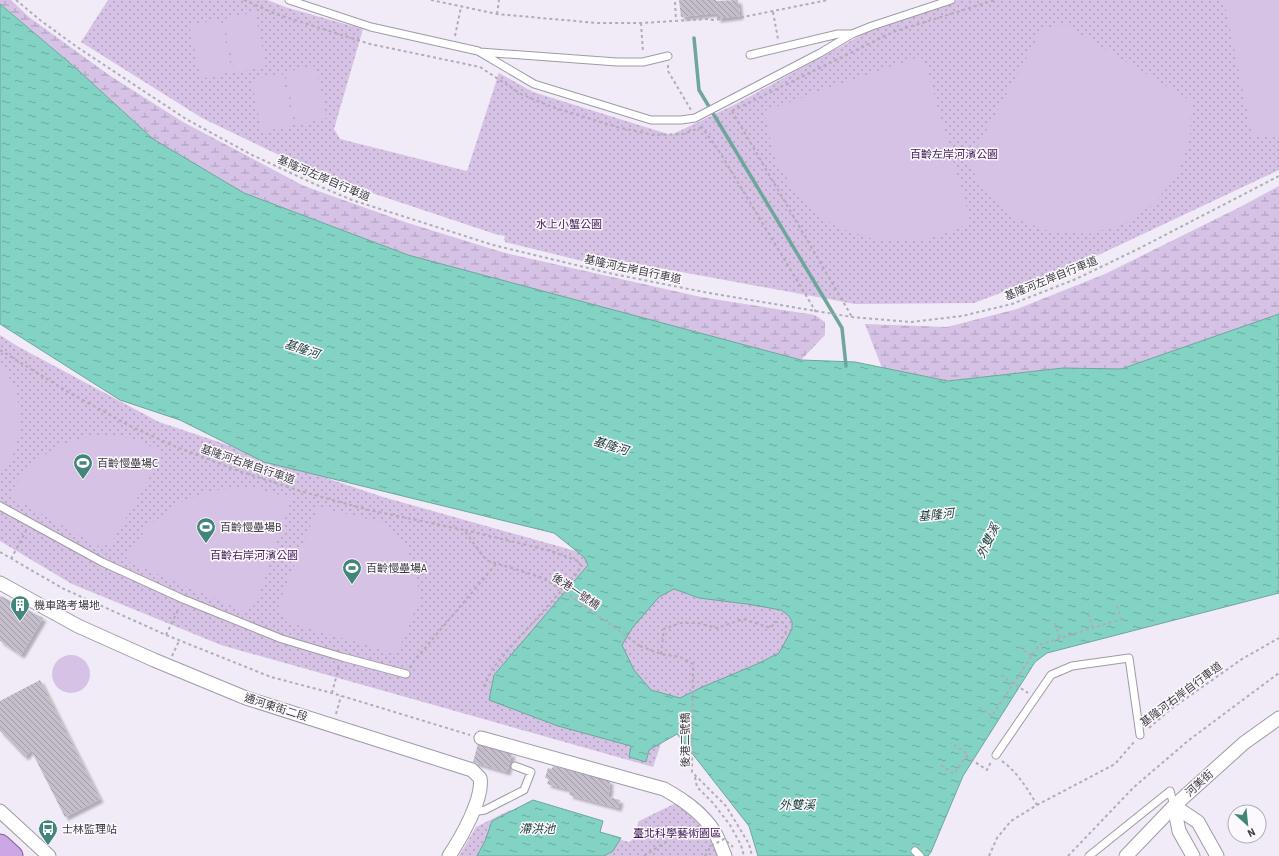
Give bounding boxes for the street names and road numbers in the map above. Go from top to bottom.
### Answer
street label: 基隆河左岸自行車道 [275,152,372,205]
street label: 基隆河左岸自行車道 [583,252,683,287]
street label: 基隆河左岸自行車道 [1002,253,1100,304]
street label: 基隆河右岸自行車道 [199,441,297,488]
street label: 後港一號橋 [549,570,603,613]
street label: 基隆河右岸自行車道 [1137,659,1225,730]
street label: 通河東街二段 [242,690,310,725]
street label: 後港二號橋 [678,713,693,768]
street label: 河美街 [1182,767,1217,800]

